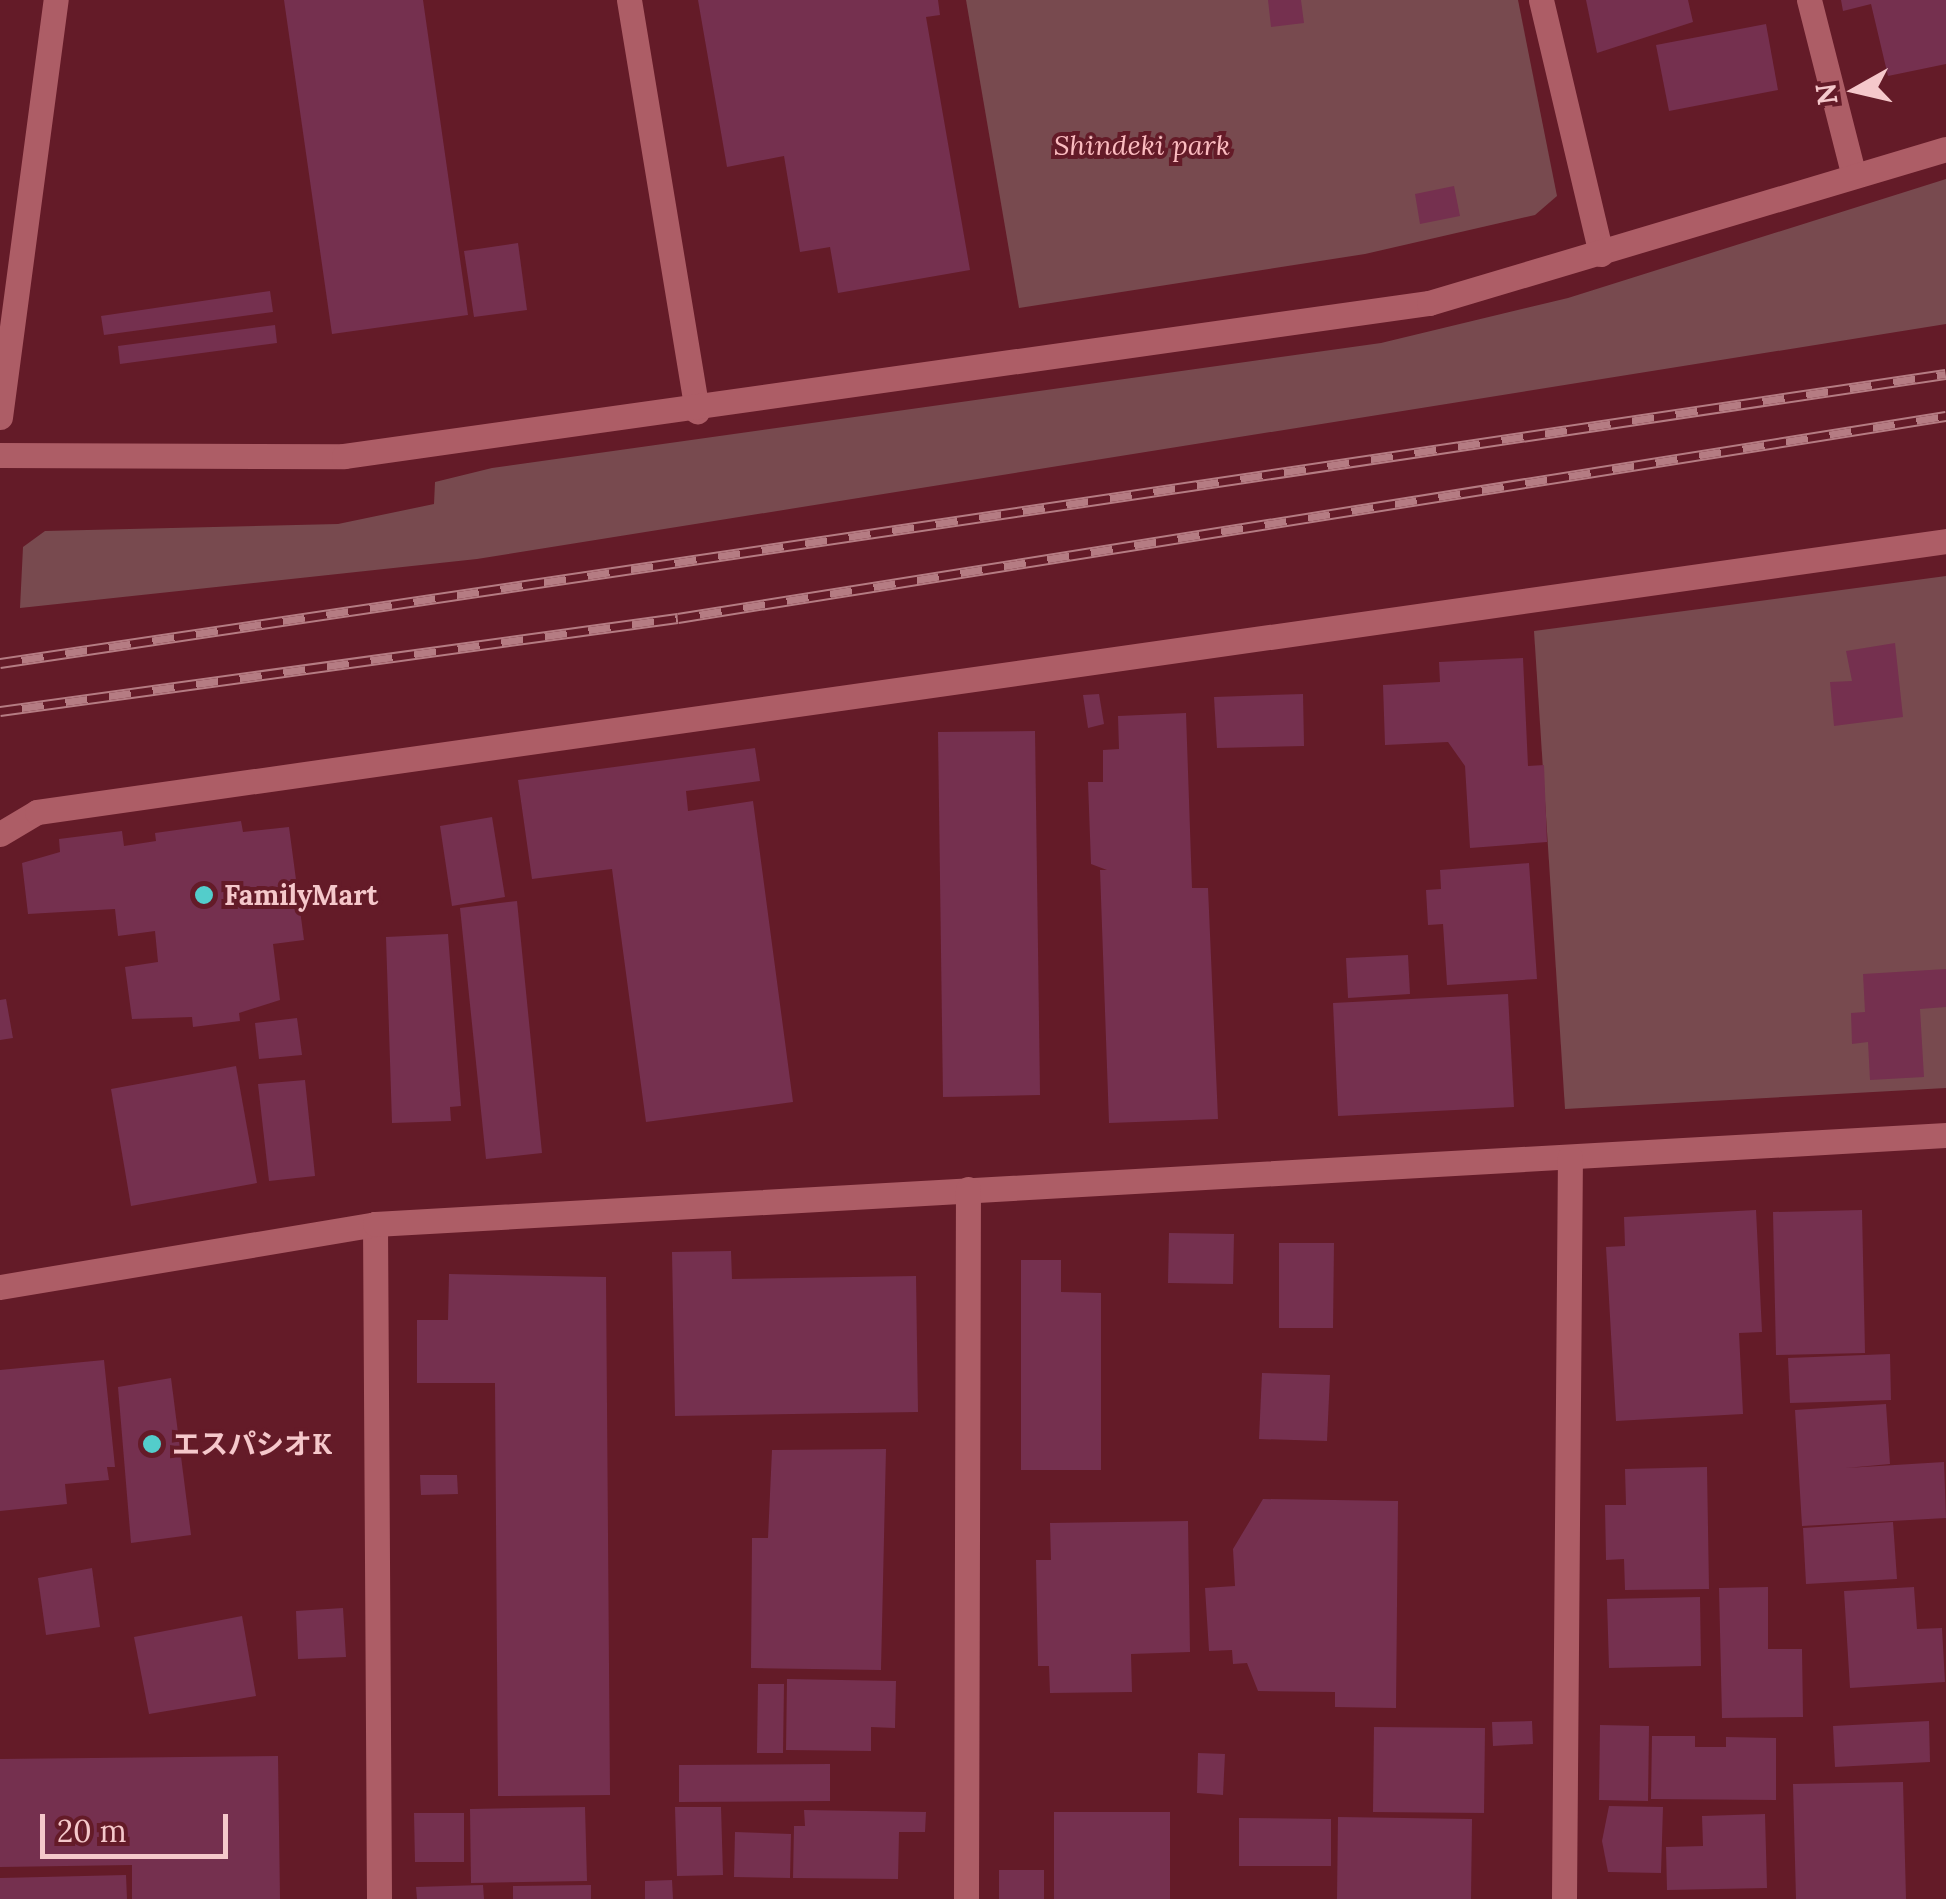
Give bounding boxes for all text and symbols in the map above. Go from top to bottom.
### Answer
north arrow [1806,40,1906,140]
text: N [1807,81,1846,107]
park label: Shindeki park [1054,128,1230,162]
place label: FamilyMart [224,878,378,912]
marker: FamilyMart [193,884,215,906]
place label: エスパシオK [172,1427,332,1461]
marker: エスパシオK [141,1433,163,1455]
scale bar [45,1794,232,1856]
text: 20 m [57,1812,126,1850]

